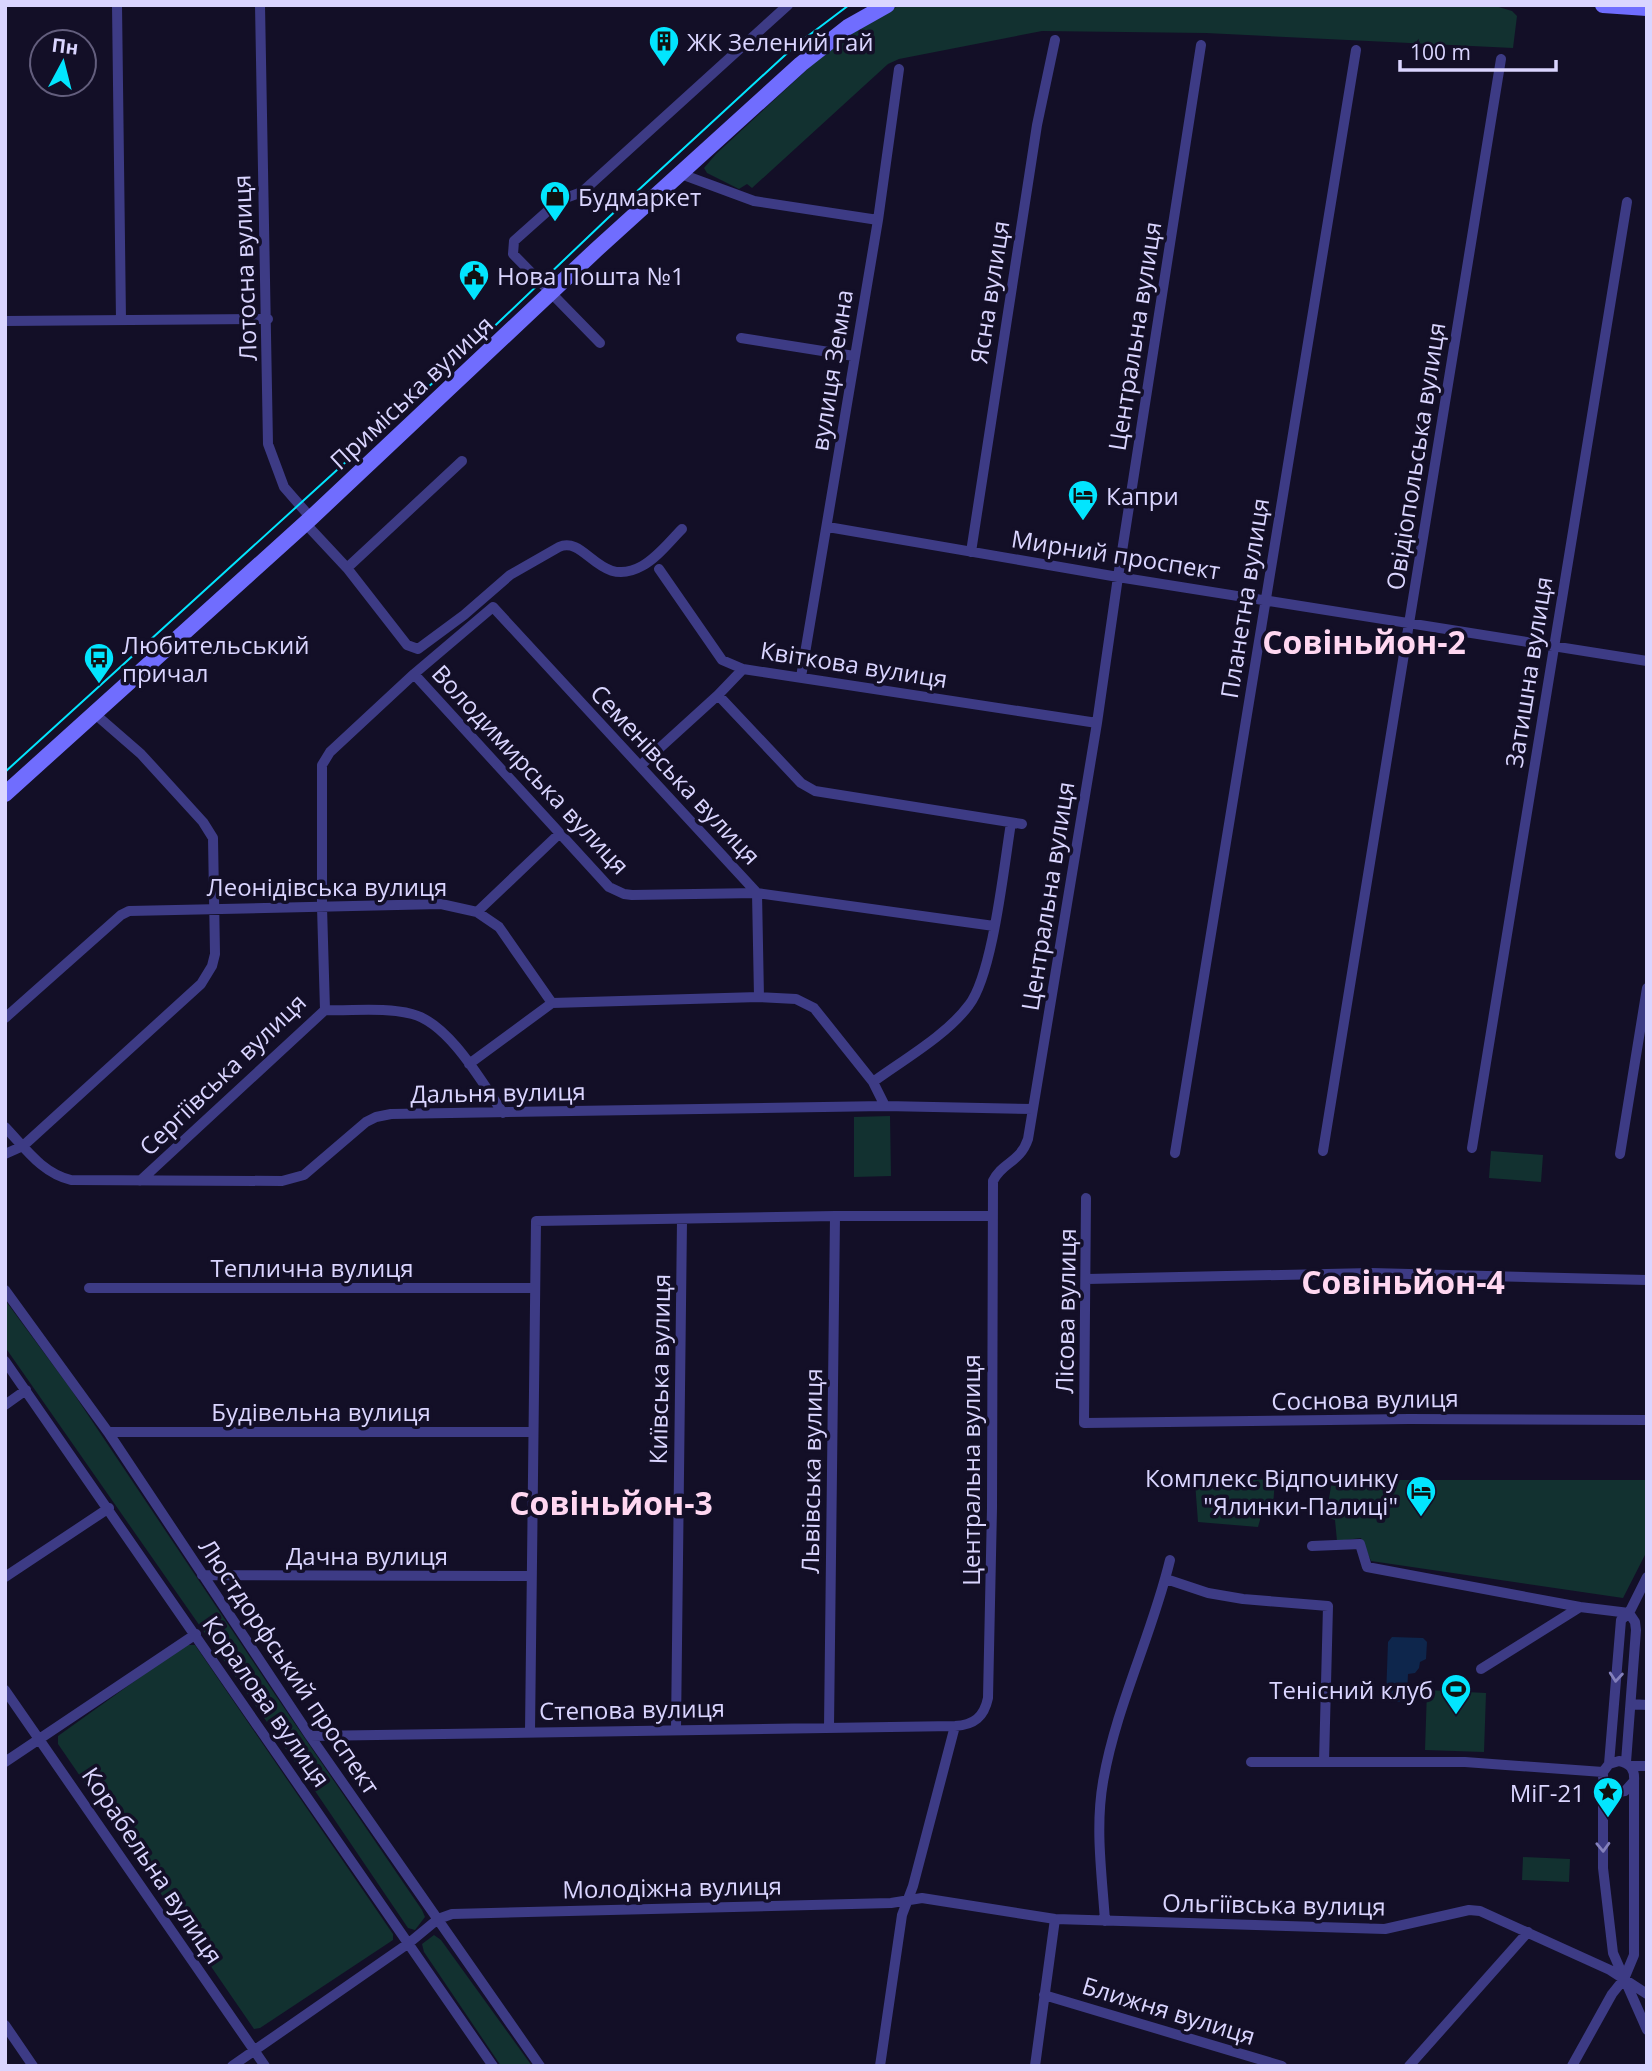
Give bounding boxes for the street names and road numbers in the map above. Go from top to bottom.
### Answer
street label: Лотосна вулиця [224,174,264,362]
street label: Ясна вулиця [961,218,1017,366]
street label: Центральна вулиця [1100,219,1168,453]
street label: вулиця Земна [802,287,860,453]
street label: Приміська вулиця [322,308,500,476]
street label: Овідіопольська вулиця [1378,320,1452,592]
street label: Планетна вулиця [1212,495,1276,701]
street label: Мирний проспект [1009,521,1223,587]
street label: Затишна вулиця [1497,574,1559,770]
street label: Квіткова вулиця [758,633,950,695]
street label: Володимирська вулиця [425,657,637,881]
street label: Семенівська вулиця [584,677,768,871]
street label: Центральна вулиця [1013,779,1081,1013]
street label: Леонідівська вулиця [207,870,447,903]
street label: Сергіївська вулиця [131,986,313,1162]
street label: Дальня вулиця [410,1074,586,1110]
street label: Лісова вулиця [1047,1228,1083,1394]
street label: Теплична вулиця [210,1251,414,1284]
street label: Київська вулиця [641,1273,677,1465]
street label: Центральна вулиця [954,1354,987,1586]
street label: Львівська вулиця [793,1368,829,1574]
street label: Соснова вулиця [1271,1381,1459,1417]
street label: Будівельна вулиця [211,1395,431,1428]
street label: Люстдорфський проспект [192,1532,388,1800]
street label: Дачна вулиця [286,1539,448,1572]
street label: Коралова вулиця [196,1609,338,1793]
street label: Степова вулиця [539,1691,725,1727]
street label: Корабельна вулиця [75,1760,231,1970]
street label: Молодіжна вулиця [562,1869,782,1905]
street label: Ольгіївська вулиця [1162,1886,1386,1922]
street label: Ближня вулиця [1079,1968,1259,2052]

